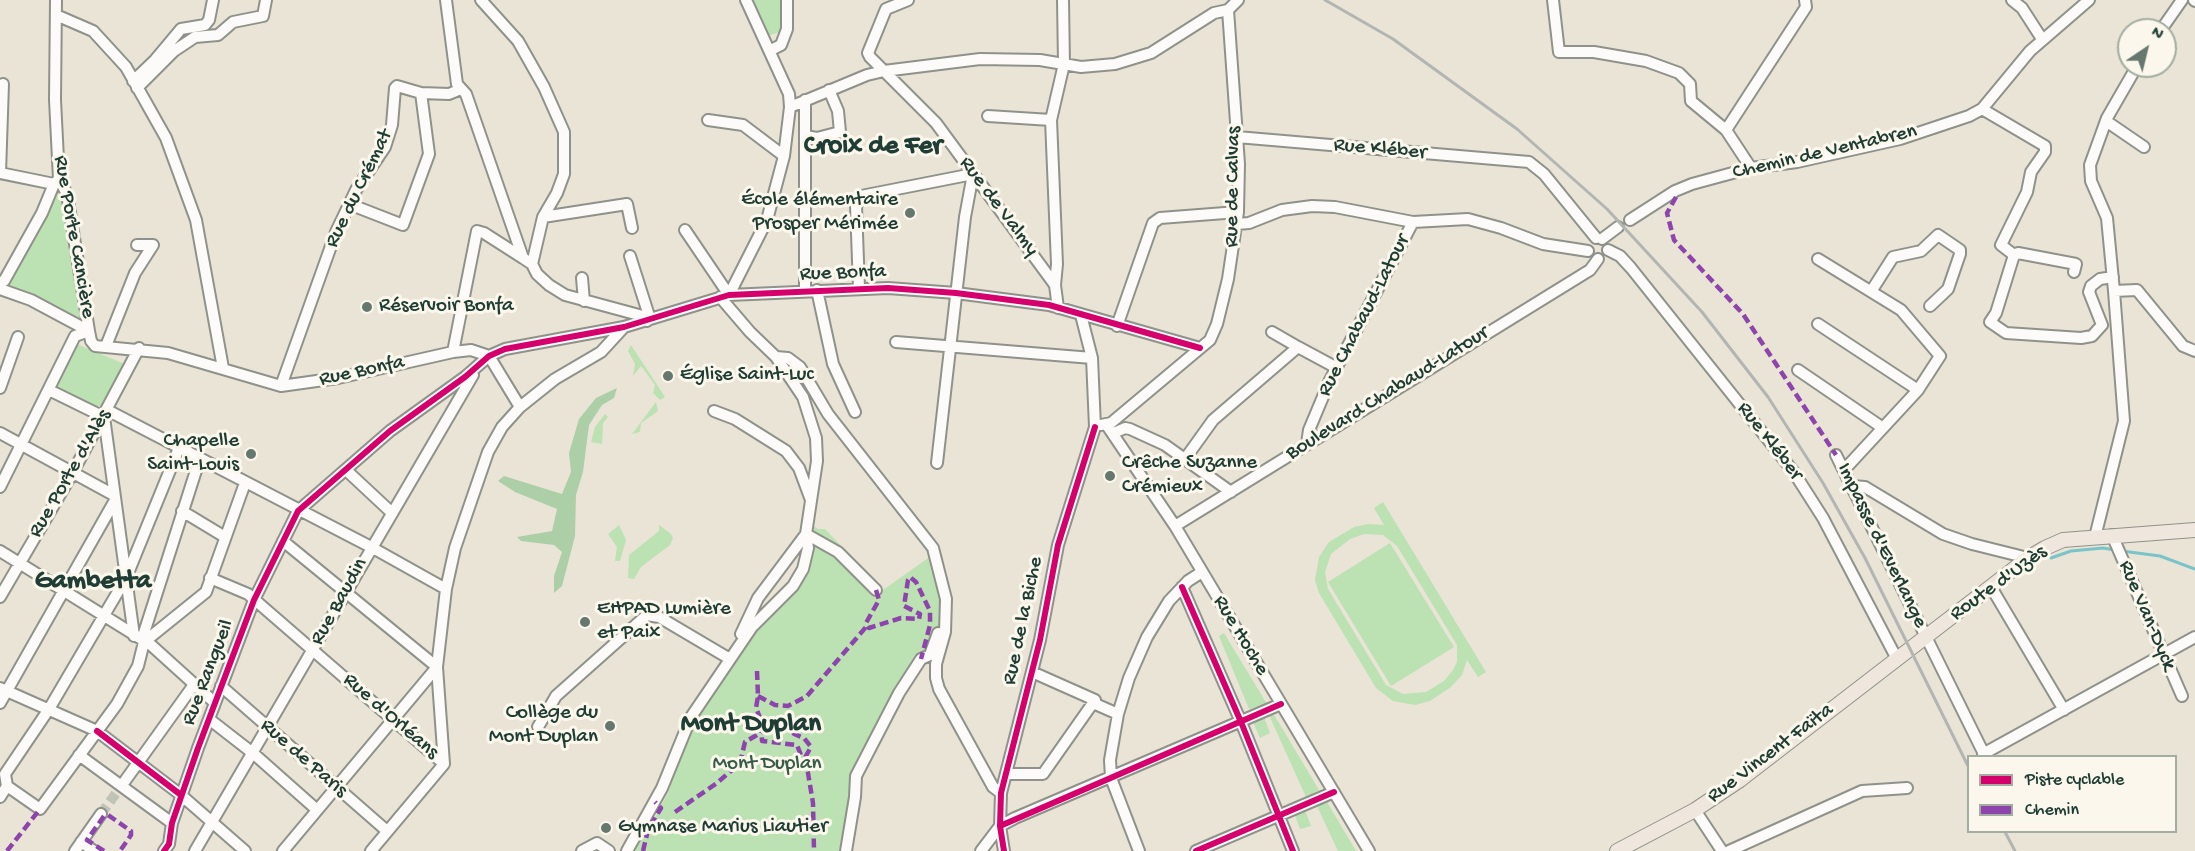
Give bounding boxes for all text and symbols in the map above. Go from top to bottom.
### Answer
north arrow [2117,18,2177,78]
text: N [2147,24,2166,45]
street label: Chemin de Ventabren [1731,120,1919,186]
street label: Rue du Crémat [320,126,400,252]
street label: Rue de Calvas [1220,126,1248,248]
district label: Croix de Fer [804,132,942,164]
street label: Rue Kléber [1333,133,1427,167]
street label: Rue de Valmy [952,152,1044,262]
street label: Rue Porte Cancière [46,154,100,320]
place label: École élémentaire Prosper Mérimée [741,188,898,238]
marker: École élémentaire Prosper Mérimée [903,206,917,220]
street label: Rue Chabaud-Latour [1313,231,1417,401]
street label: Rue Bonfa [799,260,887,288]
place label: Réservoir Bonfa [379,294,514,320]
marker: Réservoir Bonfa [360,300,374,314]
street label: Boulevard Chabaud-Latour [1282,321,1494,467]
street label: Rue Bonfa [317,351,407,393]
place label: Église Saint-Luc [680,363,814,389]
marker: Église Saint-Luc [661,369,675,383]
street label: Rue Kléber [1730,398,1808,486]
street label: Rue Porte d'Alès [24,405,118,543]
place label: Chapelle Saint-Louis [147,429,239,479]
marker: Chapelle Saint-Louis [244,447,258,461]
place label: Crêche Suzanne Crémieux [1122,451,1257,501]
street label: Impasse d'Everlange [1830,459,1932,633]
marker: Crêche Suzanne Crémieux [1103,469,1117,483]
street label: Route d'Uzès [1946,540,2052,628]
street label: Rue Baudin [306,554,374,650]
street label: Rue de la Biche [998,555,1050,687]
street label: Rue Van-Dyck [2112,557,2180,675]
district label: Gambetta [35,567,151,599]
street label: Rue Hoche [1206,591,1274,681]
place label: EHPAD Lumière et Paix [597,597,731,647]
marker: EHPAD Lumière et Paix [578,615,592,629]
street label: Rue Rangueil [177,617,241,729]
street label: Rue d'Orléans [337,668,443,766]
street label: Rue Vincent Faïta [1703,698,1839,810]
place label: Collège du Mont Duplan [489,701,598,751]
district label: Mont Duplan [681,710,821,742]
street label: Rue de Paris [254,714,352,804]
marker: Collège du Mont Duplan [603,719,617,733]
park label: Mont Duplan [712,752,822,778]
legend [1967,755,2177,833]
text: Piste cyclable [2025,770,2124,791]
text: Chemin [2025,800,2079,821]
place label: Gymnase Marius Liautier [618,815,828,841]
marker: Gymnase Marius Liautier [599,821,613,835]

